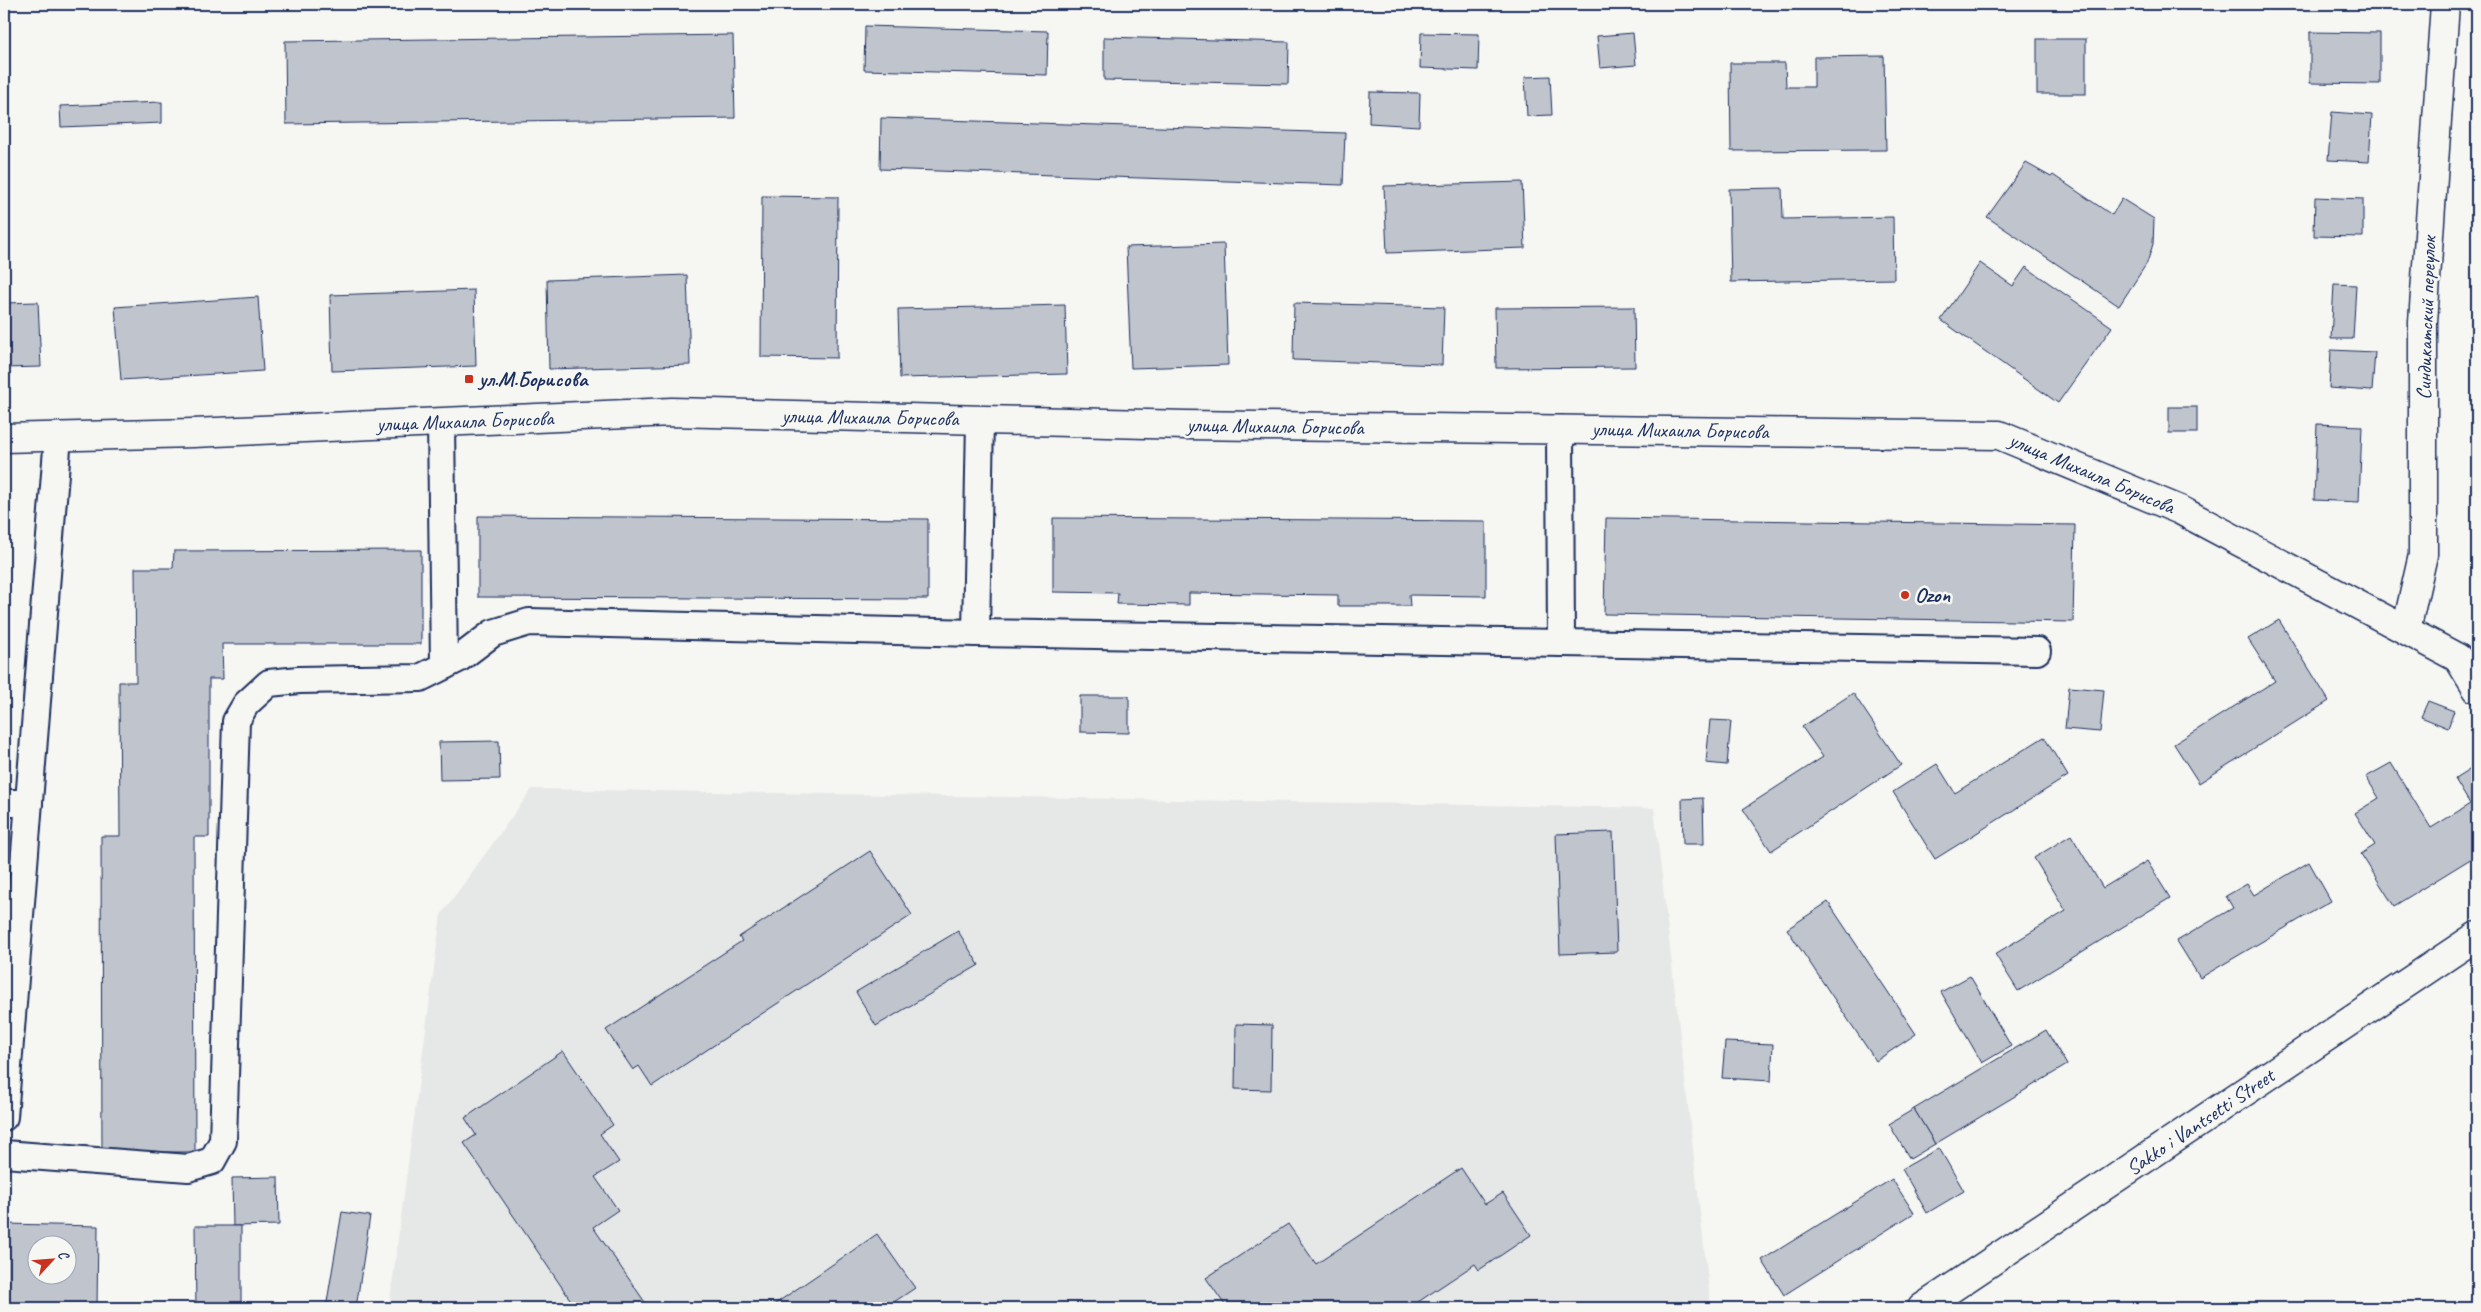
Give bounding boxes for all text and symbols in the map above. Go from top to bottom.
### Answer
street label: Синдикатский переулок [2410,233,2442,400]
place label: ул.М.Борисова [477,366,589,392]
marker: ул.М.Борисова [463,373,475,385]
street label: улица Михаила Борисова [779,402,960,432]
street label: улица Михаила Борисова [374,405,555,437]
street label: улица Михаила Борисова [1184,411,1365,441]
street label: улица Михаила Борисова [1589,415,1770,445]
street label: улица Михаила Борисова [2004,426,2180,520]
place label: Ozon [1915,582,1950,608]
marker: Ozon [1899,589,1911,601]
street label: Sakko i Vantsetti Street [2121,1062,2281,1181]
north arrow [28,1234,78,1284]
text: С [54,1248,73,1263]

